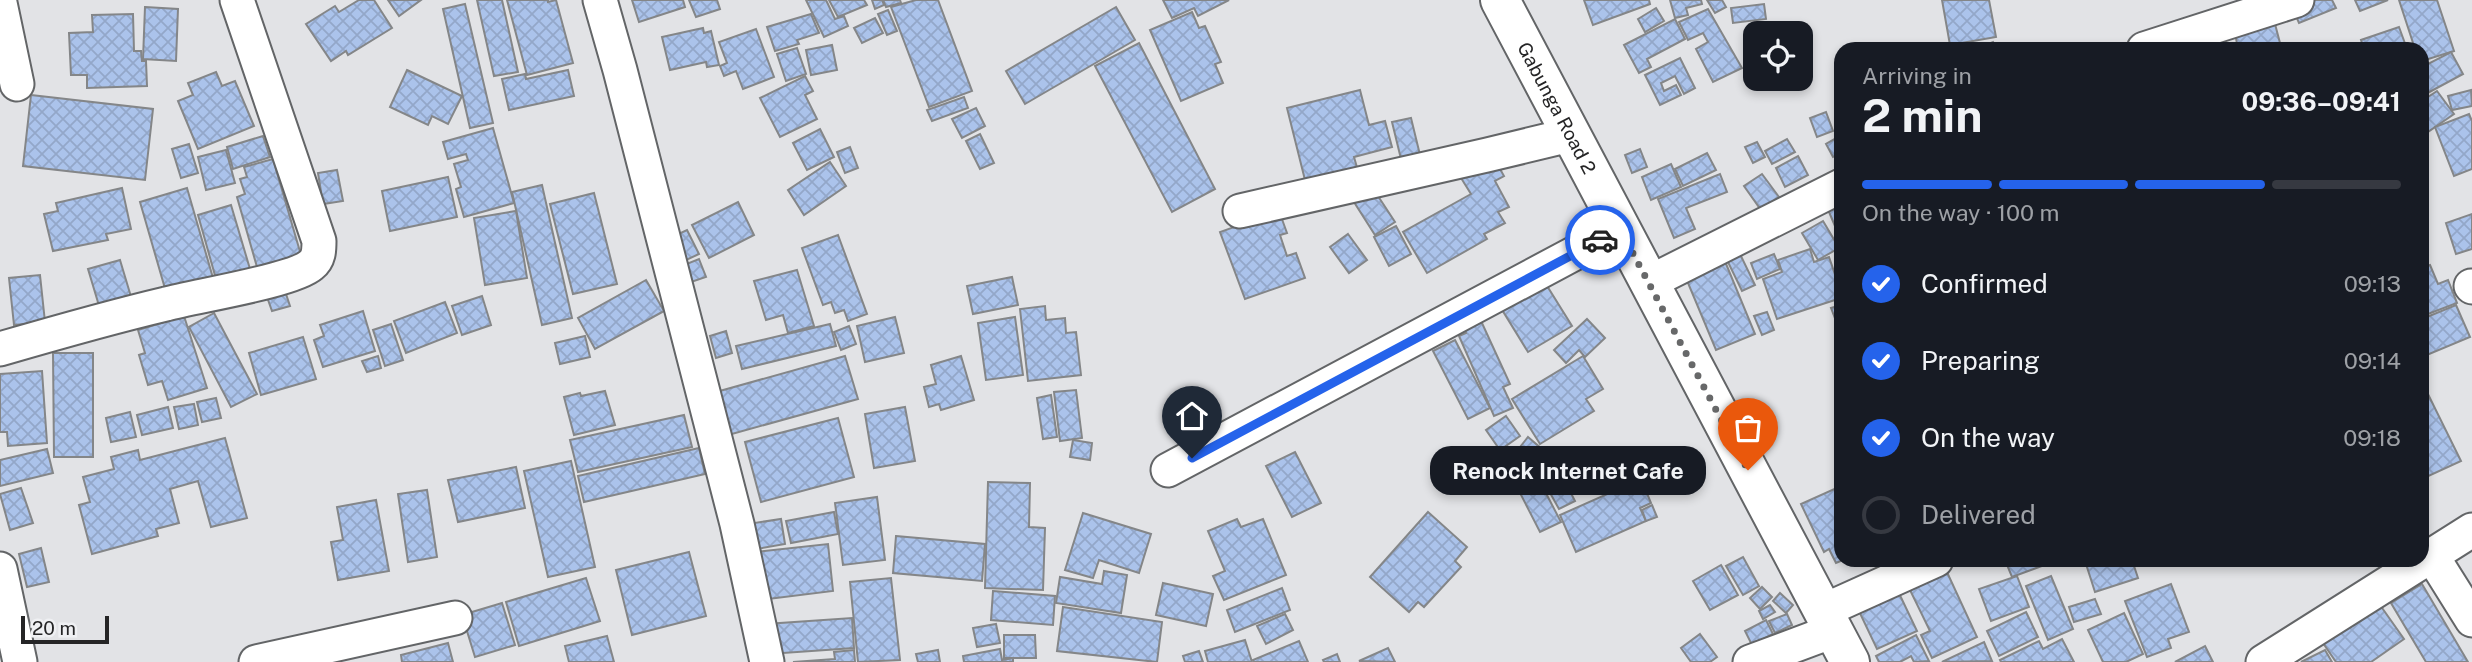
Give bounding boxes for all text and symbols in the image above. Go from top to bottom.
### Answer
map controls [1743,21,1813,91]
button: locate [1743,21,1813,91]
street label: Gabunga Road 2 [1513,38,1601,177]
text: Arriving in [1862,62,1972,89]
text: 09:36–09:41 [2241,86,2401,117]
text: 2 min [1862,88,1982,142]
text: On the way · 100 m [1862,199,2059,226]
courier [1565,205,1635,275]
icon: car [1581,221,1619,259]
icon: check [1862,265,1900,303]
text: Confirmed [1921,268,2048,299]
text: 09:13 [2344,270,2401,297]
icon: check [1862,342,1900,380]
text: Preparing [1921,345,2040,376]
text: 09:14 [2344,347,2401,374]
pin [1162,386,1222,458]
icon: home [1173,397,1211,435]
pin [1718,398,1778,470]
icon: bag [1729,409,1767,447]
icon: check [1862,419,1900,457]
text: On the way [1921,422,2055,453]
text: 09:18 [2343,424,2401,451]
callout: Renock Internet Cafe [1430,446,1706,494]
text: Renock Internet Cafe [1452,457,1684,484]
text: Delivered [1921,499,2036,530]
scale bar [21,613,108,645]
text: 20 m [32,617,76,639]

